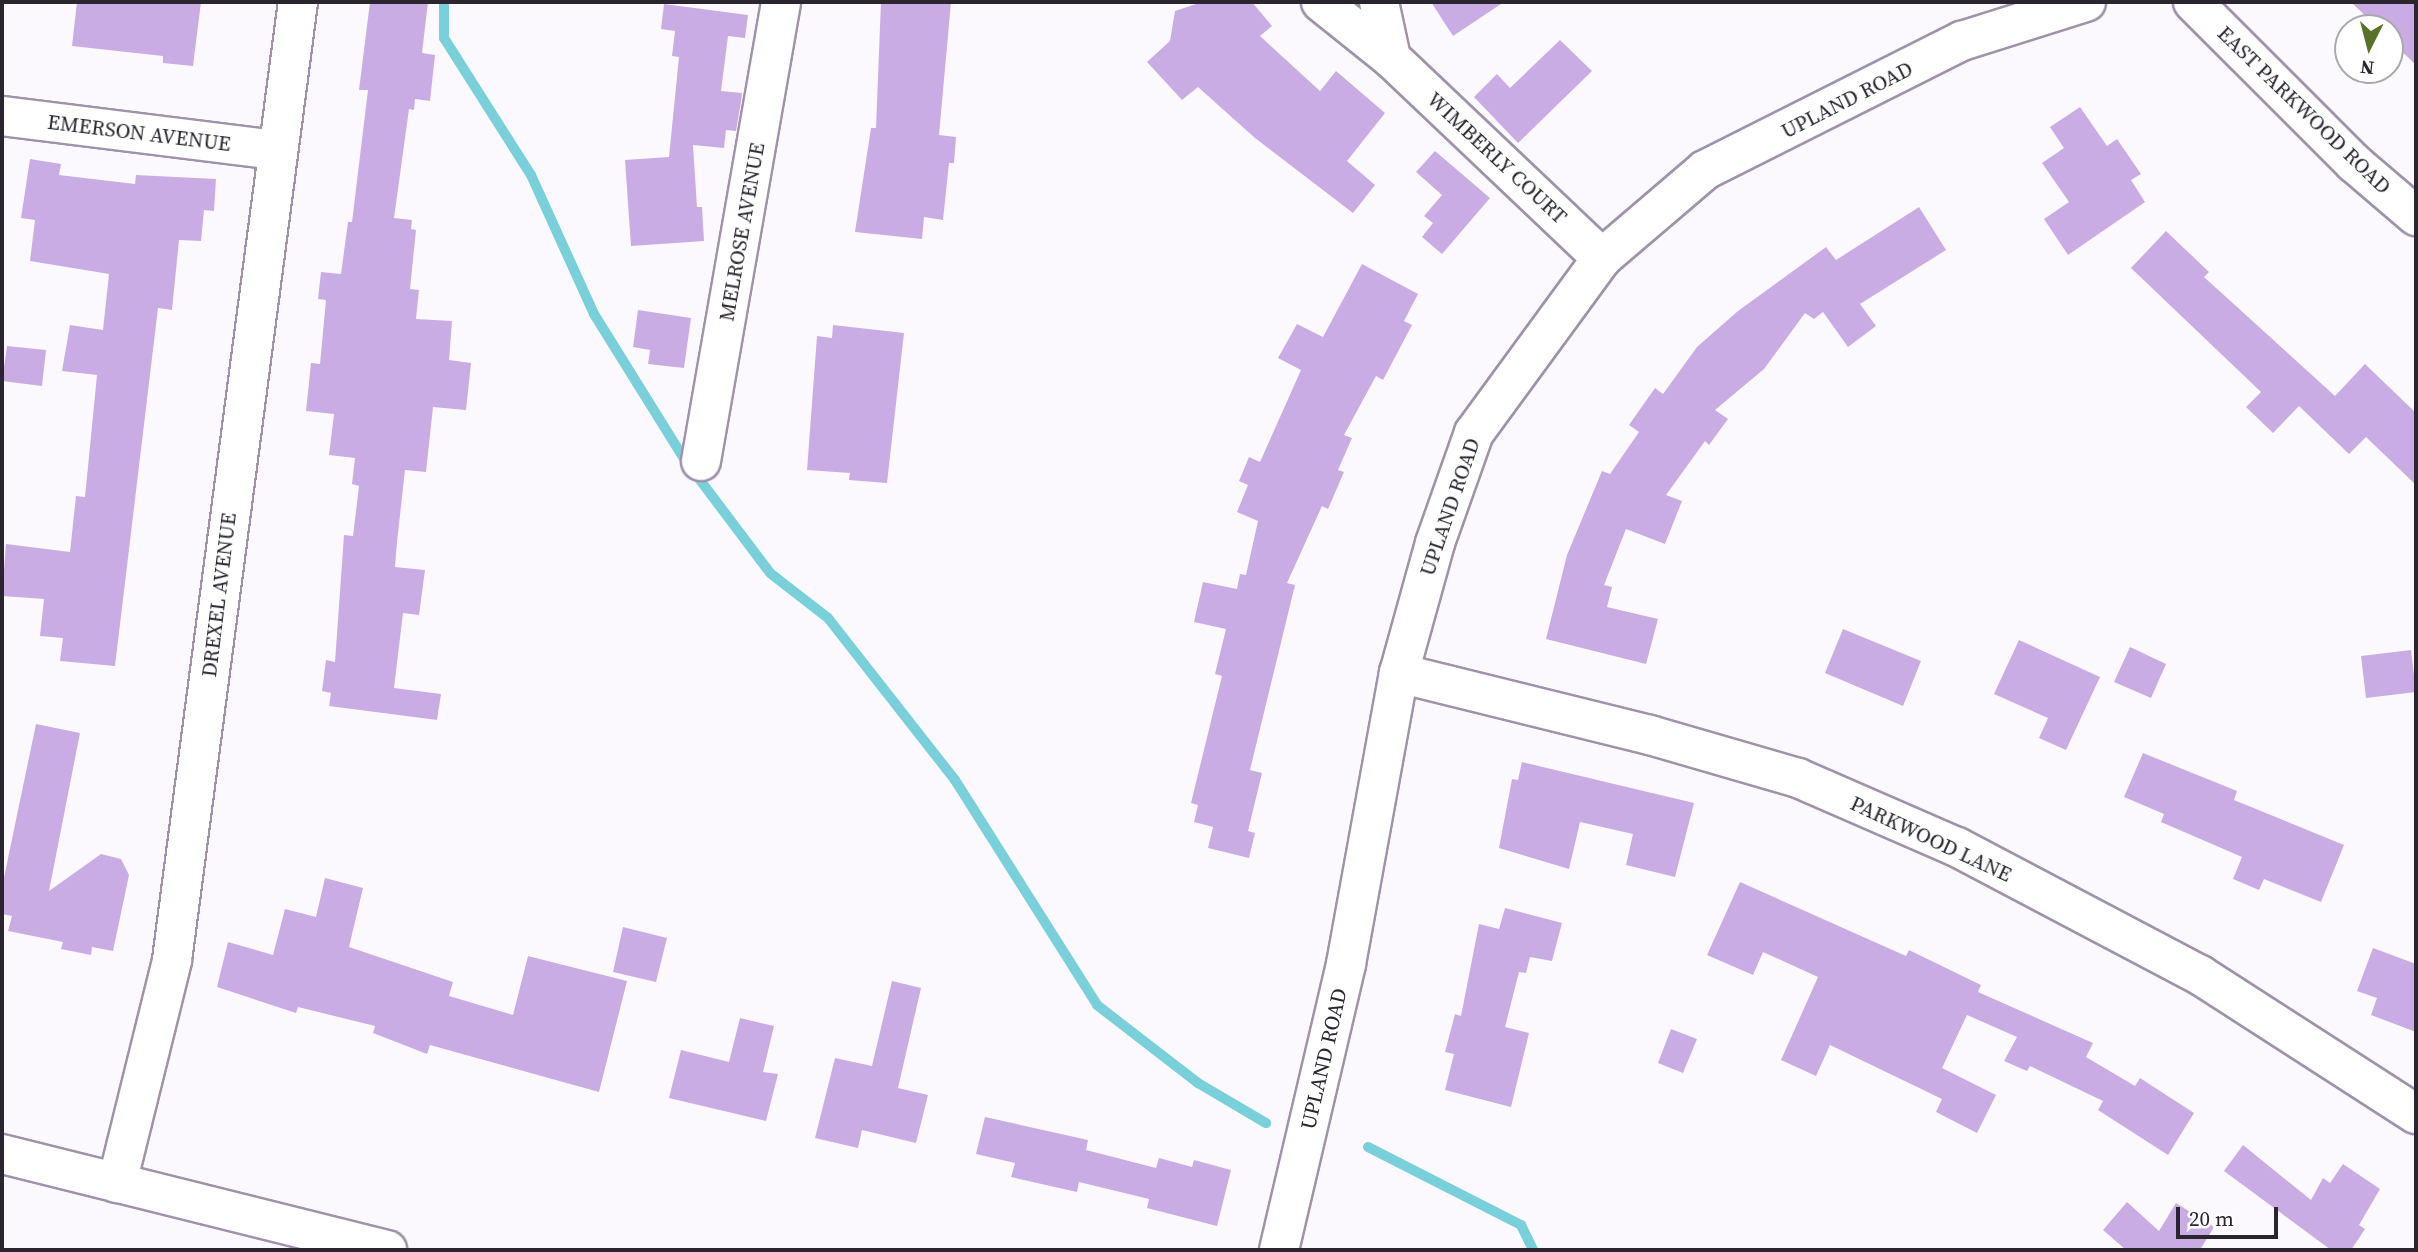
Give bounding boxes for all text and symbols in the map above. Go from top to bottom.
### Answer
north arrow [2334,14,2404,84]
street label: EAST PARKWOOD ROAD [2212,21,2396,199]
text: N [2359,54,2375,82]
street label: UPLAND ROAD [1777,56,1917,144]
street label: WIMBERLY COURT [1422,87,1572,229]
street label: EMERSON AVENUE [46,109,232,157]
street label: MELROSE AVENUE [714,141,770,323]
street label: UPLAND ROAD [1415,435,1485,579]
street label: DREXEL AVENUE [196,511,242,679]
street label: PARKWOOD LANE [1846,791,2016,887]
street label: UPLAND ROAD [1296,986,1352,1132]
scale bar [2180,1192,2282,1236]
text: 20 m [2189,1204,2234,1233]

